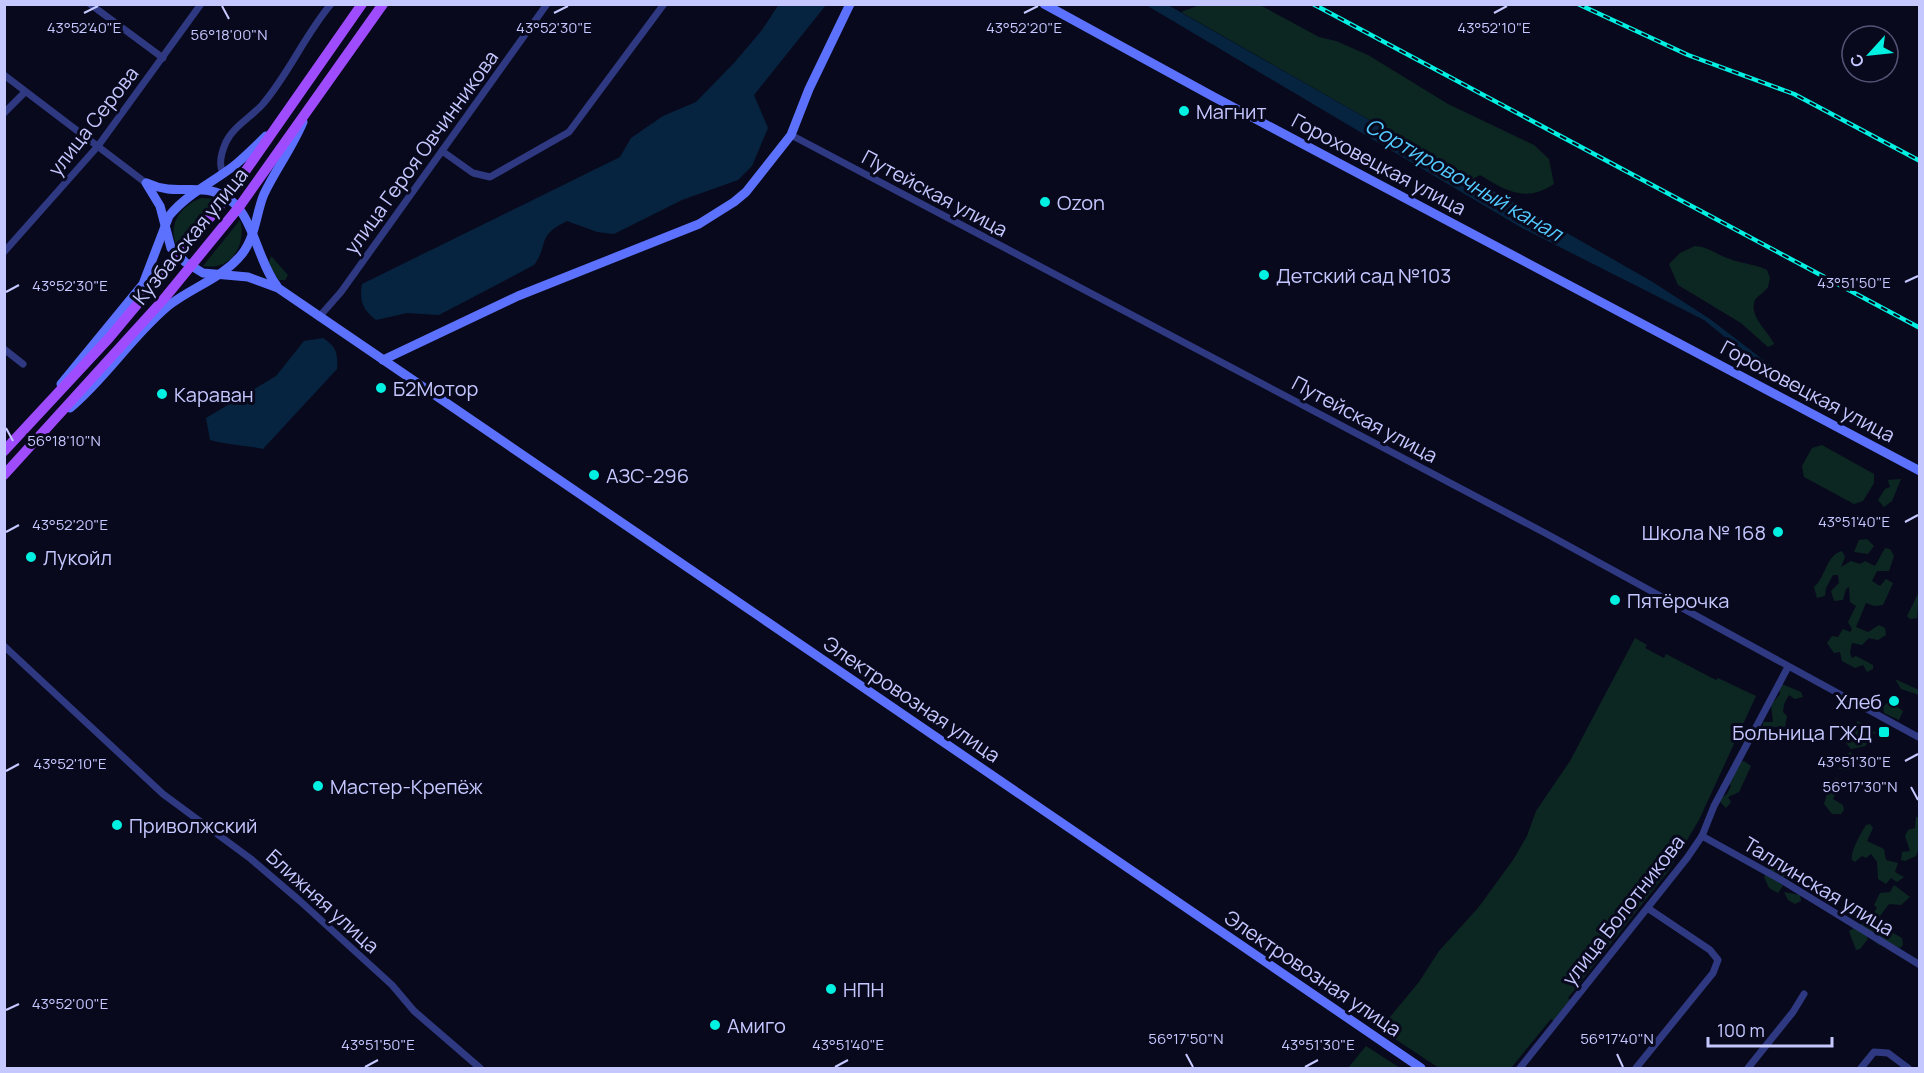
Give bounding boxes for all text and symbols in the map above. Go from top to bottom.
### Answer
text: 43°52'40"E [47,17,121,38]
text: 43°52'30"E [516,17,592,38]
text: 43°52'20"E [986,17,1062,38]
text: 43°52'10"E [1457,17,1531,38]
text: 56°18'00"N [191,24,267,45]
north arrow [1840,24,1900,84]
street label: улица Героя Овчинникова [338,45,504,259]
text: С [1844,50,1869,71]
street label: улица Серова [42,61,144,181]
place label: Магнит [1196,98,1267,125]
marker: Магнит [1177,104,1191,118]
street label: Гороховецкая улица [1287,107,1471,221]
water label: Сортировочный канал [1360,111,1569,248]
street label: Путейская улица [857,143,1013,243]
street label: Кузбасская улица [126,162,254,310]
place label: Ozon [1057,189,1105,216]
marker: Ozon [1038,195,1052,209]
place label: Детский сад №103 [1276,262,1451,289]
marker: Детский сад №103 [1257,268,1271,282]
text: 43°51'50"E [1817,272,1891,293]
text: 43°52'30"E [32,275,108,296]
street label: Гороховецкая улица [1716,334,1900,448]
street label: Путейская улица [1287,369,1443,469]
place label: Б2Мотор [393,375,479,402]
place label: Караван [174,381,254,408]
marker: Б2Мотор [374,381,388,395]
marker: Караван [155,387,169,401]
text: 56°18'10"N [27,430,101,451]
place label: АЗС-296 [606,462,689,489]
marker: АЗС-296 [587,468,601,482]
text: 43°51'40"E [1818,511,1890,532]
text: 43°52'20"E [32,514,108,535]
place label: Школа № 168 [1642,519,1766,546]
marker: Школа № 168 [1771,525,1785,539]
place label: Лукойл [43,544,112,571]
marker: Лукойл [24,550,38,564]
place label: Пятёрочка [1627,587,1729,614]
marker: Пятёрочка [1608,593,1622,607]
street label: Электровозная улица [818,630,1006,768]
place label: Хлеб [1835,688,1882,715]
marker: Хлеб [1887,694,1901,708]
place label: Больница ГЖД [1732,719,1872,746]
marker: Больница ГЖД [1877,725,1891,739]
text: 43°51'30"E [1817,751,1891,772]
text: 43°52'10"E [33,753,107,774]
place label: Мастер-Крепёж [330,773,483,800]
text: 56°17'30"N [1823,776,1897,797]
marker: Мастер-Крепёж [311,779,325,793]
place label: Приволжский [129,812,257,839]
marker: Приволжский [110,818,124,832]
street label: улица Болотникова [1556,829,1690,991]
street label: Таллинская улица [1739,830,1899,942]
street label: Ближняя улица [261,843,385,959]
street label: Электровозная улица [1219,904,1407,1042]
place label: НПН [843,976,884,1003]
marker: НПН [824,982,838,996]
text: 43°52'00"E [32,993,108,1014]
scale bar [1708,1010,1832,1048]
place label: Амиго [727,1012,786,1039]
marker: Амиго [708,1018,722,1032]
text: 100 m [1717,1018,1765,1042]
text: 56°17'50"N [1148,1028,1224,1049]
text: 56°17'40"N [1580,1028,1654,1049]
text: 43°51'50"E [341,1034,415,1055]
text: 43°51'40"E [812,1034,884,1055]
text: 43°51'30"E [1281,1034,1355,1055]

